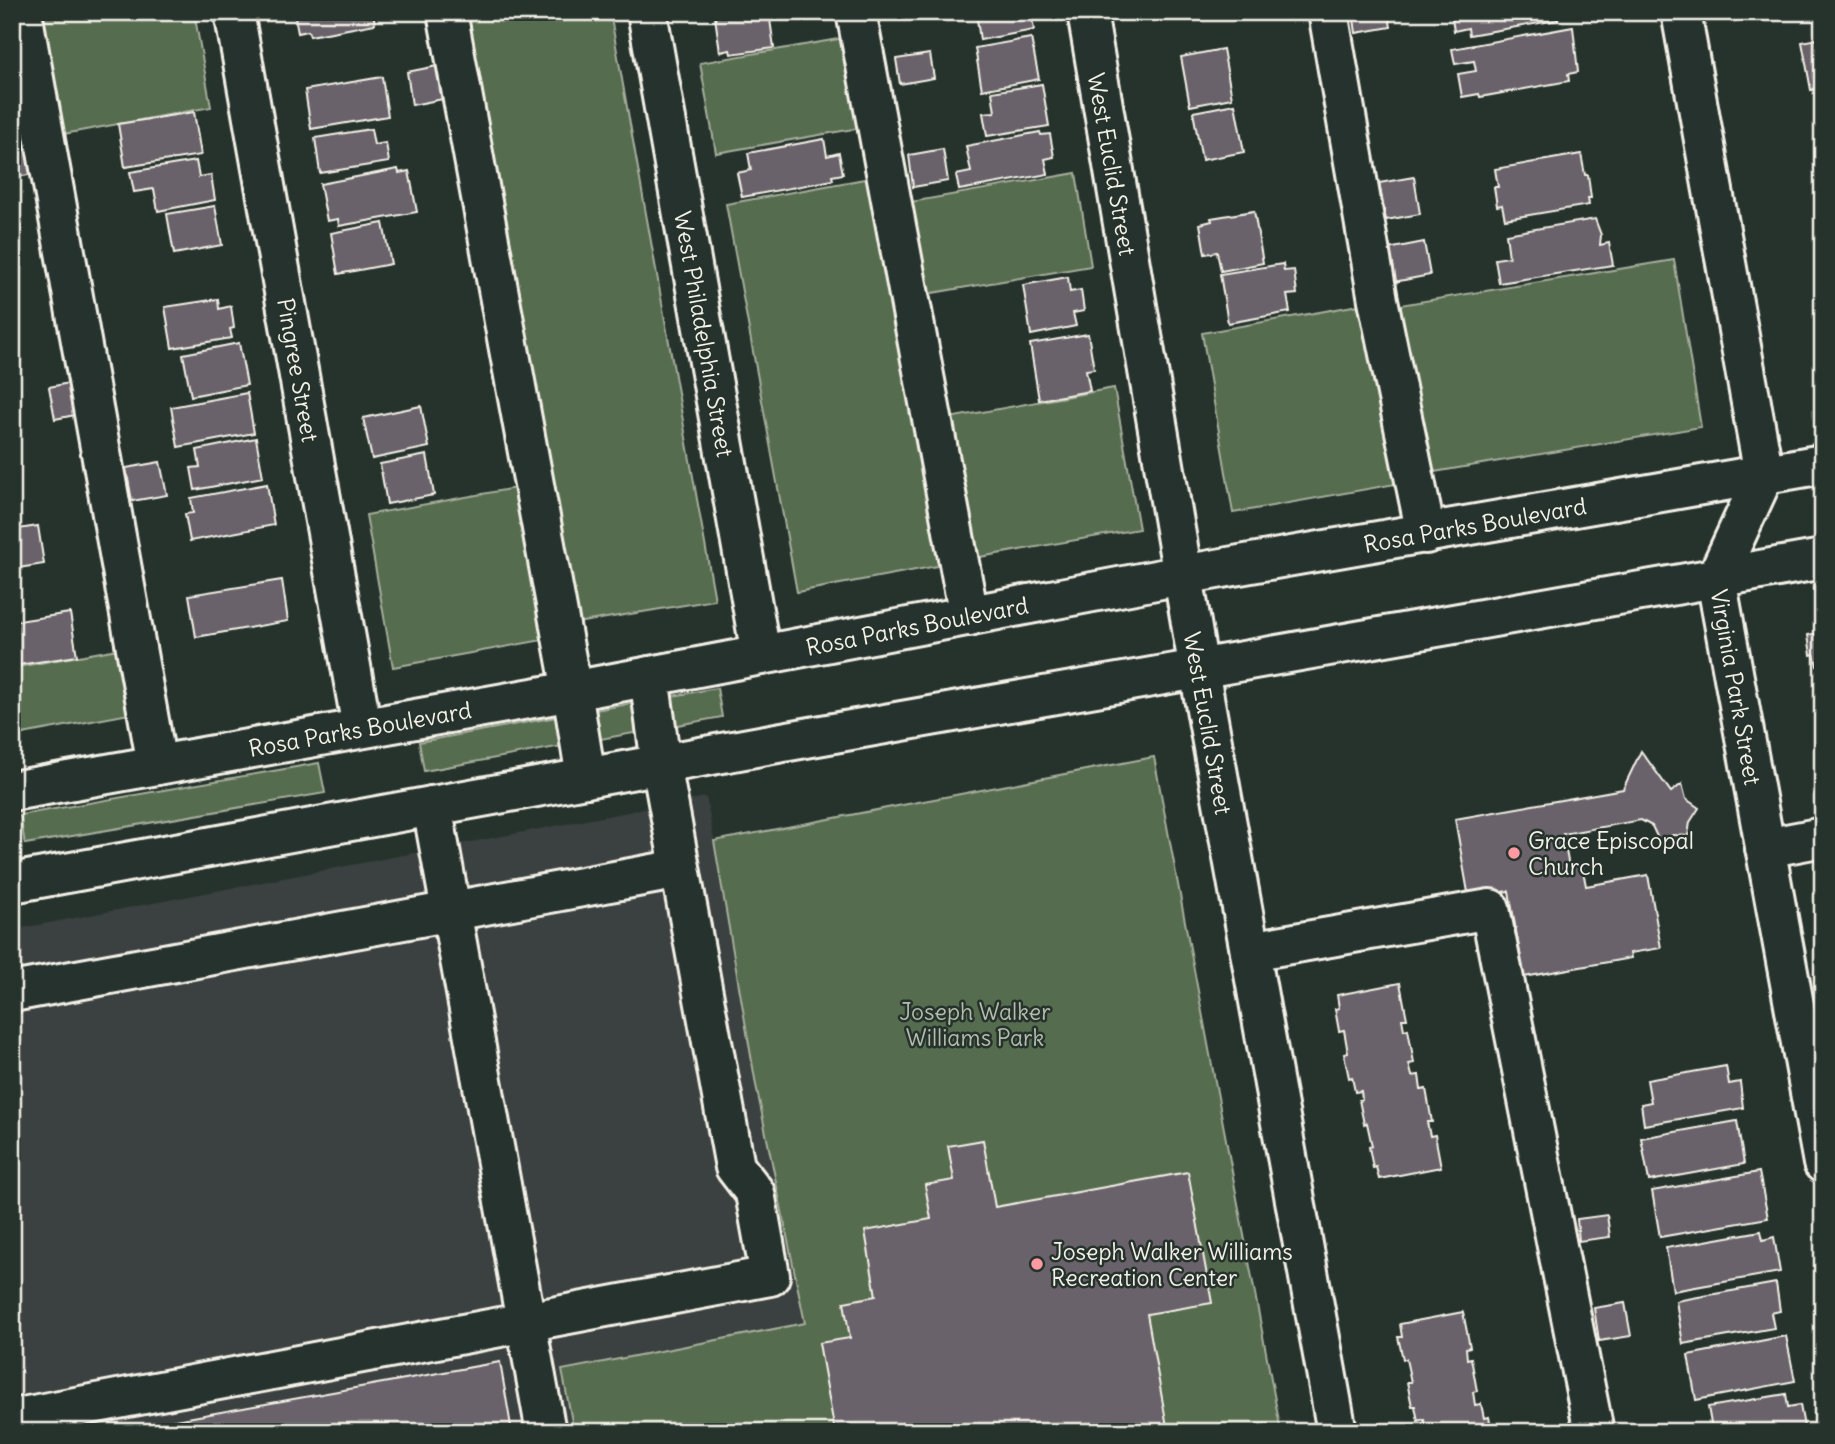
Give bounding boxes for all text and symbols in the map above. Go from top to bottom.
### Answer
street label: West Euclid Street [1082,70,1142,258]
street label: West Philadelphia Street [668,209,740,459]
street label: Pingree Street [271,296,325,444]
street label: Rosa Parks Boulevard [1361,491,1589,559]
street label: Virginia Park Street [1705,587,1768,787]
street label: Rosa Parks Boulevard [803,590,1031,662]
street label: West Euclid Street [1178,629,1238,817]
street label: Rosa Parks Boulevard [246,695,474,763]
place label: Grace Episcopal Church [1528,826,1694,881]
marker: Grace Episcopal Church [1506,845,1522,861]
park label: Joseph Walker Williams Park [899,997,1051,1052]
place label: Joseph Walker Williams Recreation Center [1051,1237,1293,1292]
marker: Joseph Walker Williams Recreation Center [1029,1256,1045,1272]

